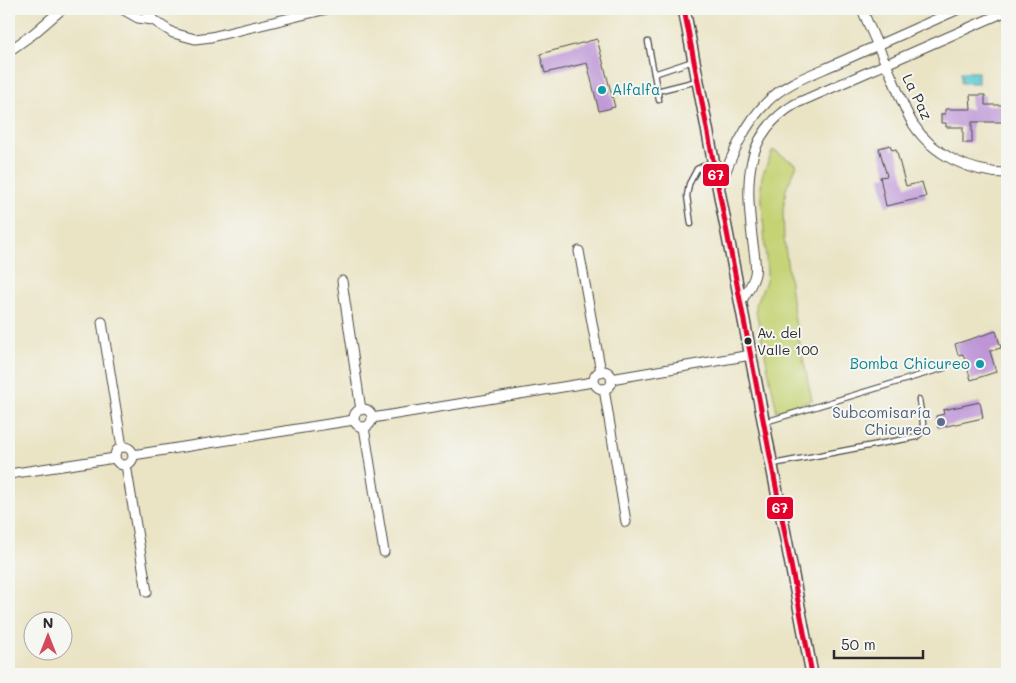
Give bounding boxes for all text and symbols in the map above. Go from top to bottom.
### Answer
street label: La Paz [898,70,938,123]
place label: Alfalfa [612,79,660,99]
marker: Alfalfa [596,84,608,96]
line badge: 67 [702,163,730,187]
text: 67 [708,165,724,184]
place label: Av. del Valle 100 [757,323,819,359]
marker: Av. del Valle 100 [743,336,753,346]
place label: Bomba Chicureo [850,353,970,373]
marker: Bomba Chicureo [974,358,986,370]
place label: Subcomisaría Chicureo [832,402,931,439]
marker: Subcomisaría Chicureo [935,416,947,428]
line badge: 67 [766,496,794,520]
text: 67 [772,498,788,517]
north arrow [22,610,72,660]
text: N [43,613,53,632]
scale bar [834,628,922,660]
text: 50 m [841,634,876,654]

